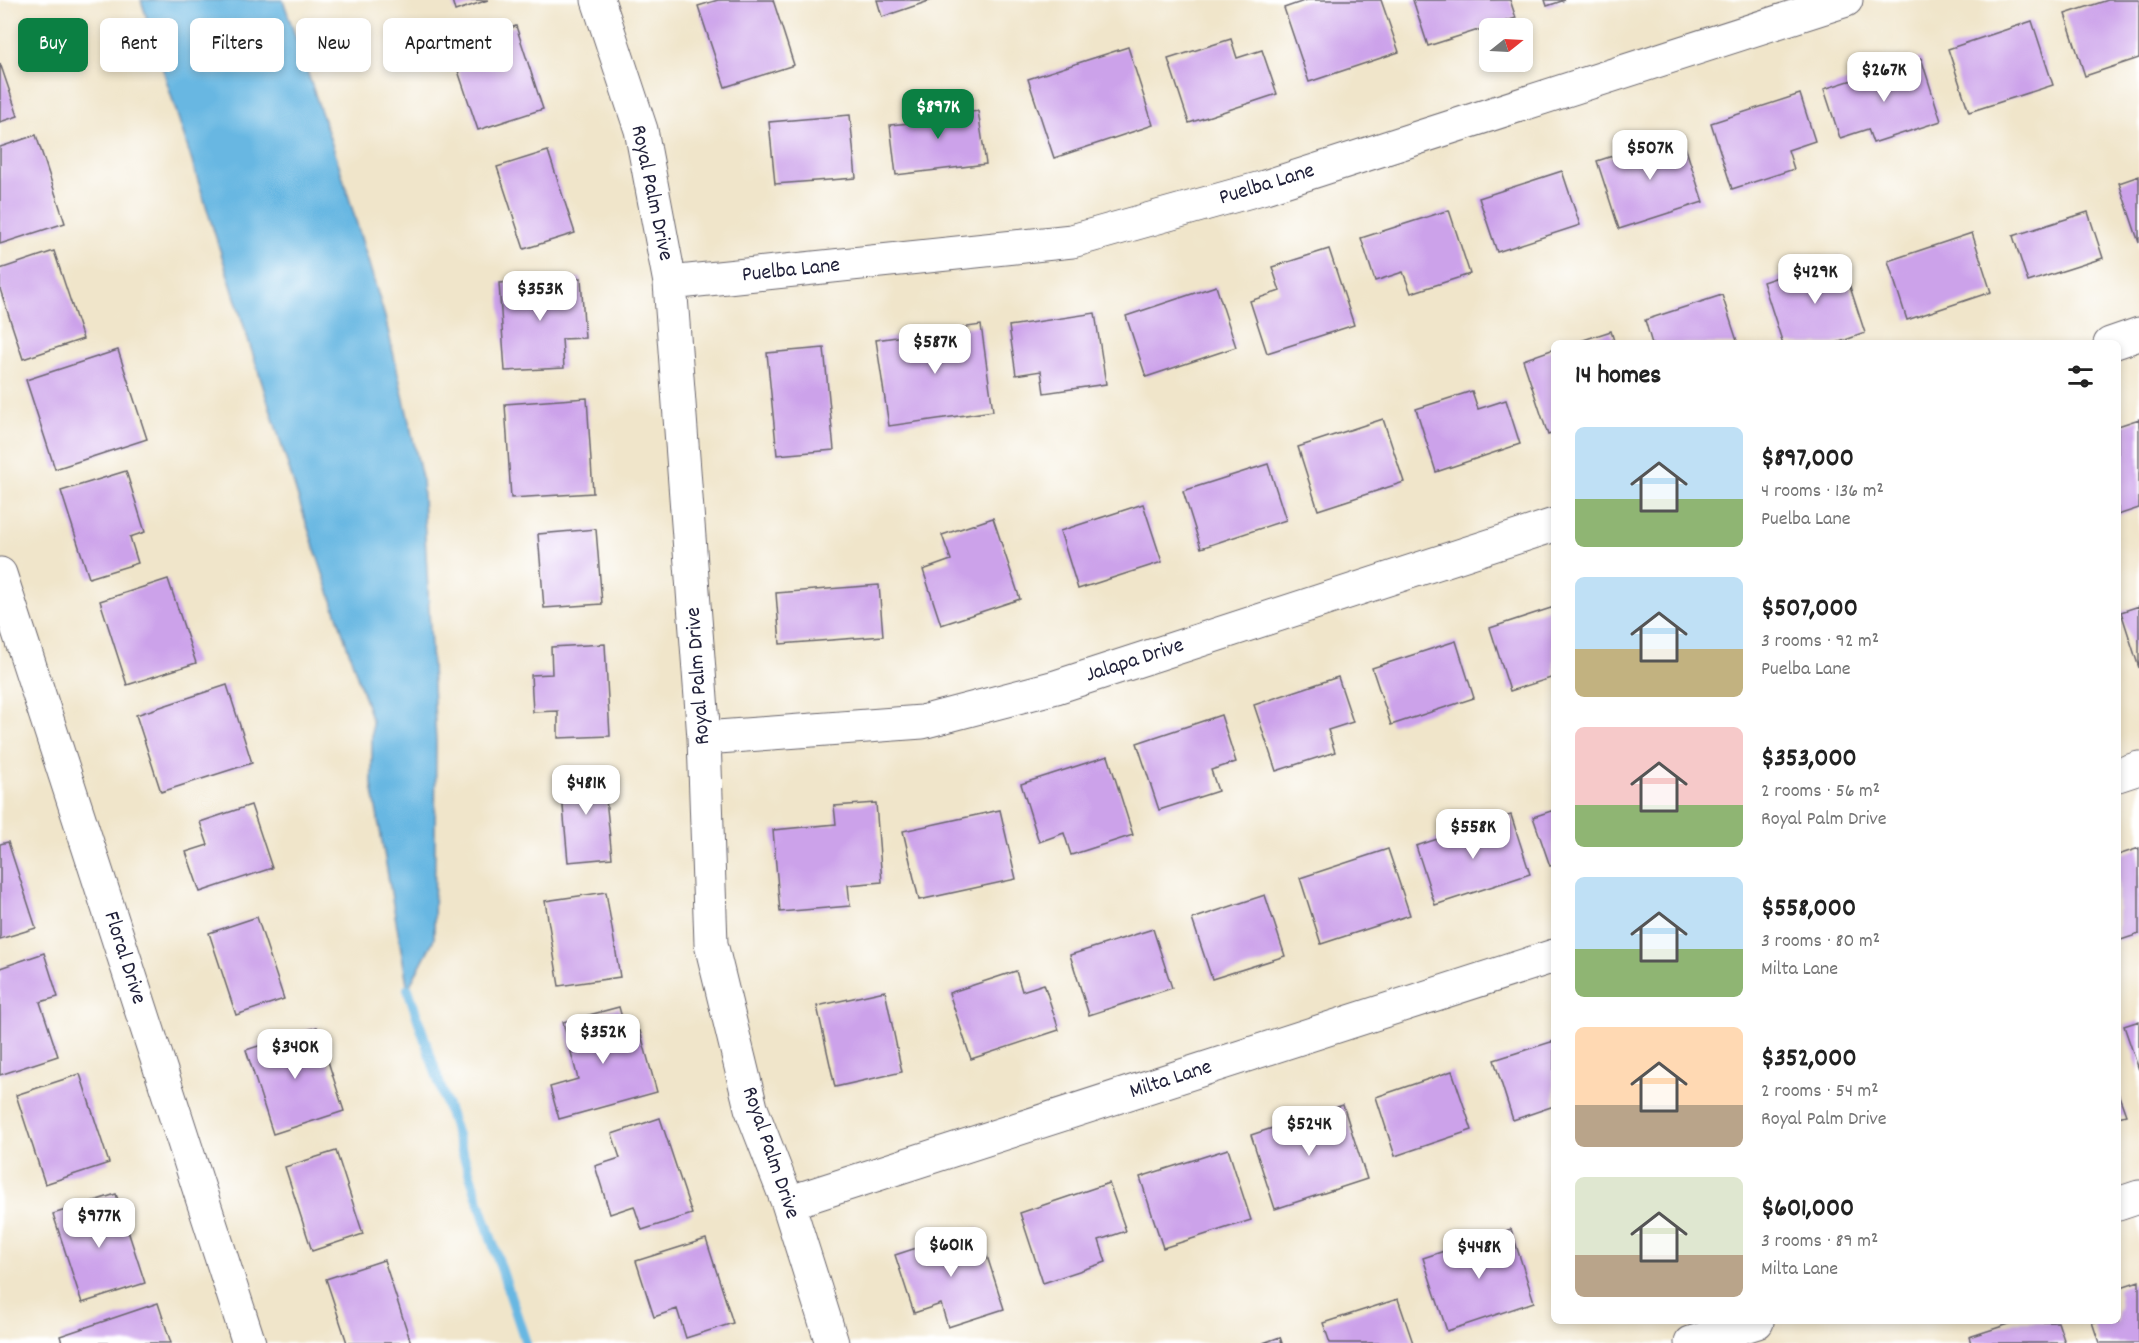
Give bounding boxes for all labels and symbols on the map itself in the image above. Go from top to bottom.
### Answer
north arrow [1479,18,1533,72]
pin: $267K [1842,52,1926,103]
pin: $897K [896,89,980,140]
street label: Royal Palm Drive [621,122,681,264]
pin: $507K [1608,130,1692,181]
street label: Puelba Lane [1215,156,1319,214]
street label: Puelba Lane [740,250,842,292]
pin: $429K [1773,254,1857,305]
pin: $353K [498,271,582,322]
pin: $587K [893,324,977,375]
street label: Royal Palm Drive [679,606,719,746]
street label: Jalapa Drive [1082,631,1188,691]
pin: $481K [544,765,628,816]
pin: $558K [1431,809,1515,860]
street label: Floral Drive [94,908,154,1008]
pin: $352K [561,1014,645,1065]
pin: $340K [253,1029,337,1080]
street label: Milta Lane [1126,1052,1216,1108]
street label: Royal Palm Drive [733,1083,807,1223]
pin: $524K [1267,1106,1351,1157]
pin: $977K [57,1198,141,1249]
pin: $601K [909,1227,993,1278]
pin: $448K [1437,1229,1521,1280]

